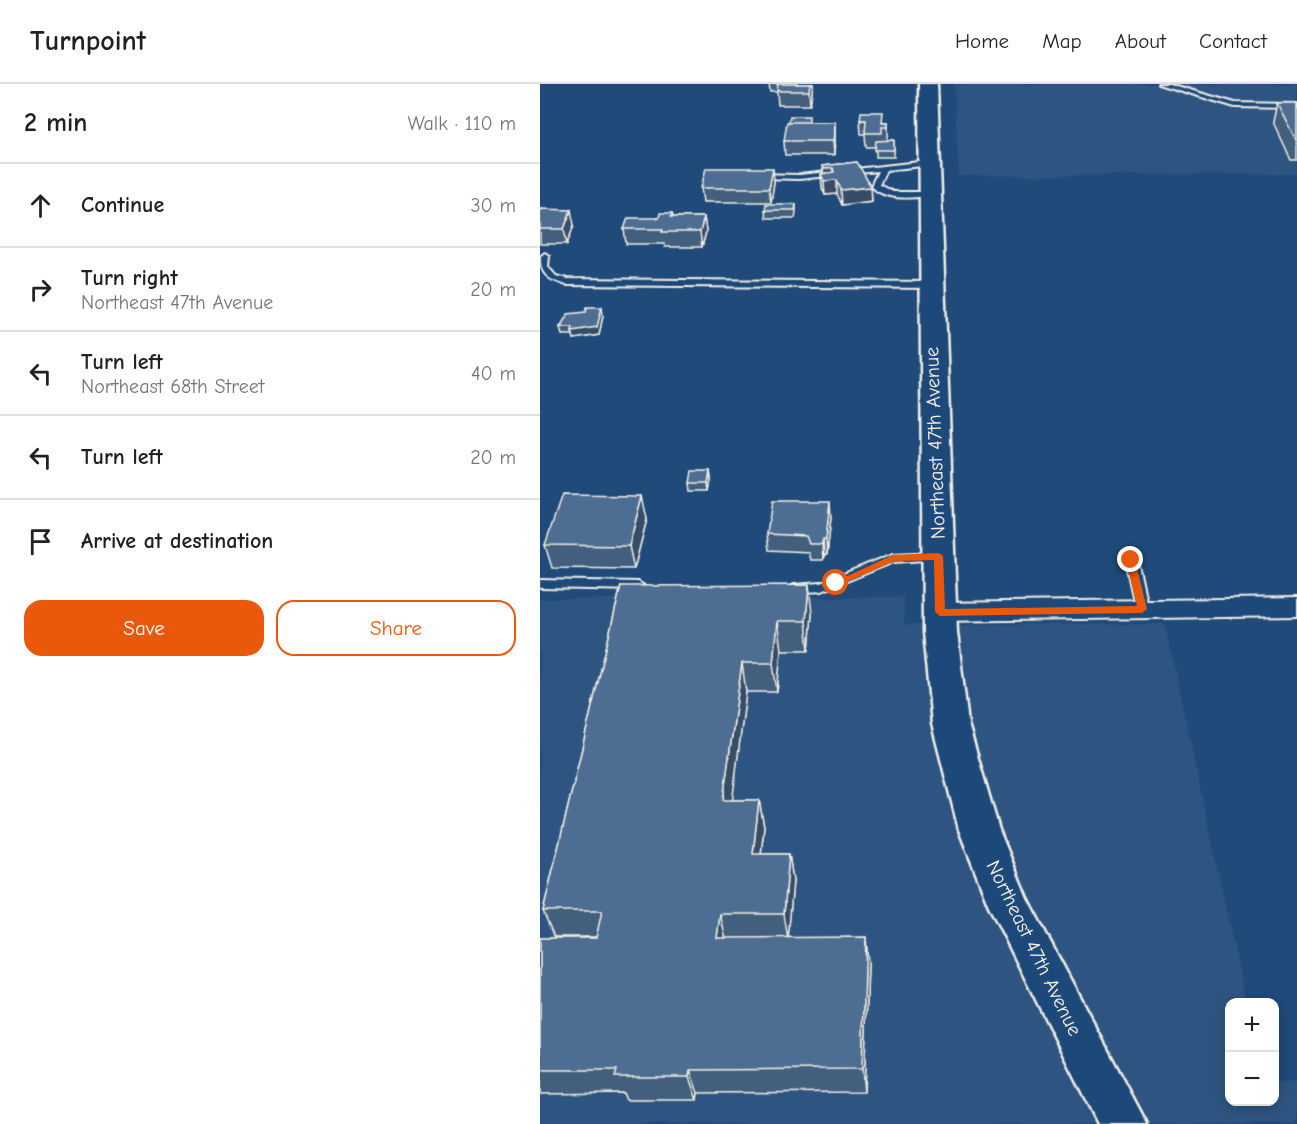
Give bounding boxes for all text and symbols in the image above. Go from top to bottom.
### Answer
text: Turnpoint [30,25,146,57]
text: Home [955,29,1009,53]
text: Map [1042,29,1082,53]
text: About [1115,29,1166,53]
text: Contact [1199,29,1267,53]
text: 2 min [24,108,87,138]
text: Walk · 110 m [408,112,516,135]
icon: ahead [24,189,57,222]
text: Continue [81,192,164,218]
text: 30 m [470,194,516,217]
text: Turn right [81,265,178,291]
icon: right [24,273,57,306]
text: 20 m [470,278,516,301]
text: Northeast 47th Avenue [81,291,273,314]
street label: Northeast 47th Avenue [920,346,950,540]
text: Turn left [81,349,163,375]
icon: left [24,357,57,390]
text: 40 m [471,362,516,385]
text: Northeast 68th Street [81,375,265,398]
icon: left [24,441,57,474]
text: Turn left [81,444,163,470]
text: 20 m [470,446,516,469]
icon: arrive [24,525,57,558]
text: Arrive at destination [81,528,273,554]
route end [1117,546,1143,572]
route start [822,569,848,595]
button: Save [24,600,264,656]
button: Share [276,600,516,656]
street label: Northeast 47th Avenue [982,857,1086,1039]
map controls [1225,998,1279,1106]
button: + [1225,998,1279,1052]
button: − [1225,1052,1279,1106]

